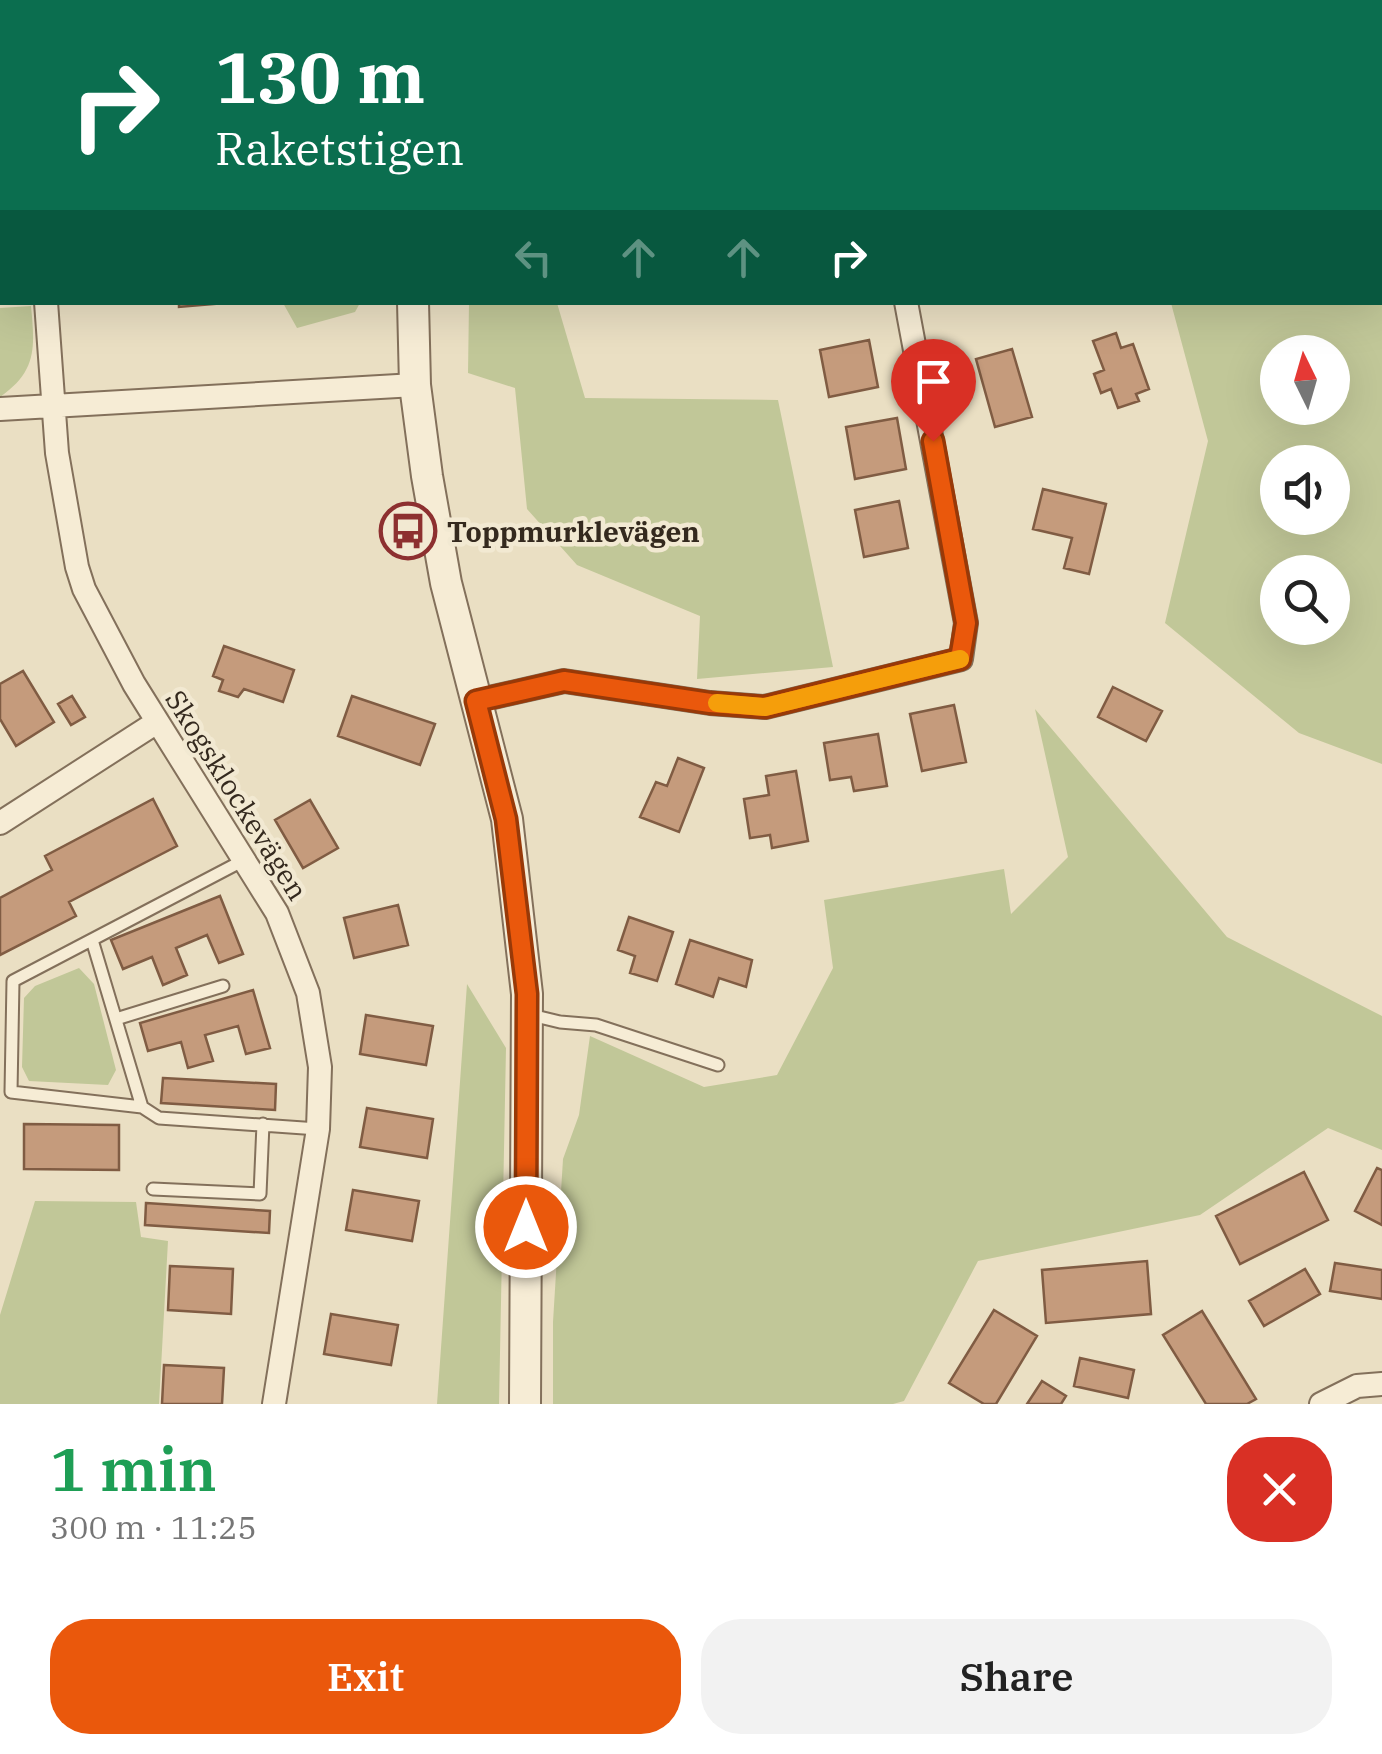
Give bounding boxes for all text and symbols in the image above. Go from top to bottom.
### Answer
text: 130 m [215,31,425,122]
icon: right [50,40,180,170]
text: Raketstigen [215,119,464,177]
icon: left [506,230,561,285]
icon: ahead [611,230,666,285]
icon: ahead [716,230,771,285]
icon: right [821,230,876,285]
north arrow [1260,335,1350,425]
map controls [1260,335,1350,645]
pin [891,339,976,442]
icon: arrive [906,354,961,409]
button: sound [1260,445,1350,535]
bus stop icon: Toppmurklevägen [378,501,438,561]
place label: Toppmurklevägen [447,513,700,550]
button: search [1260,555,1350,645]
street label: Skogsklockevägen [157,683,317,907]
position arrow [474,1175,578,1279]
text: 1 min [50,1429,217,1508]
button: close [1227,1437,1332,1542]
text: 300 m · 11:25 [50,1506,257,1548]
button: Exit [50,1619,681,1734]
button: Share [701,1619,1332,1734]

